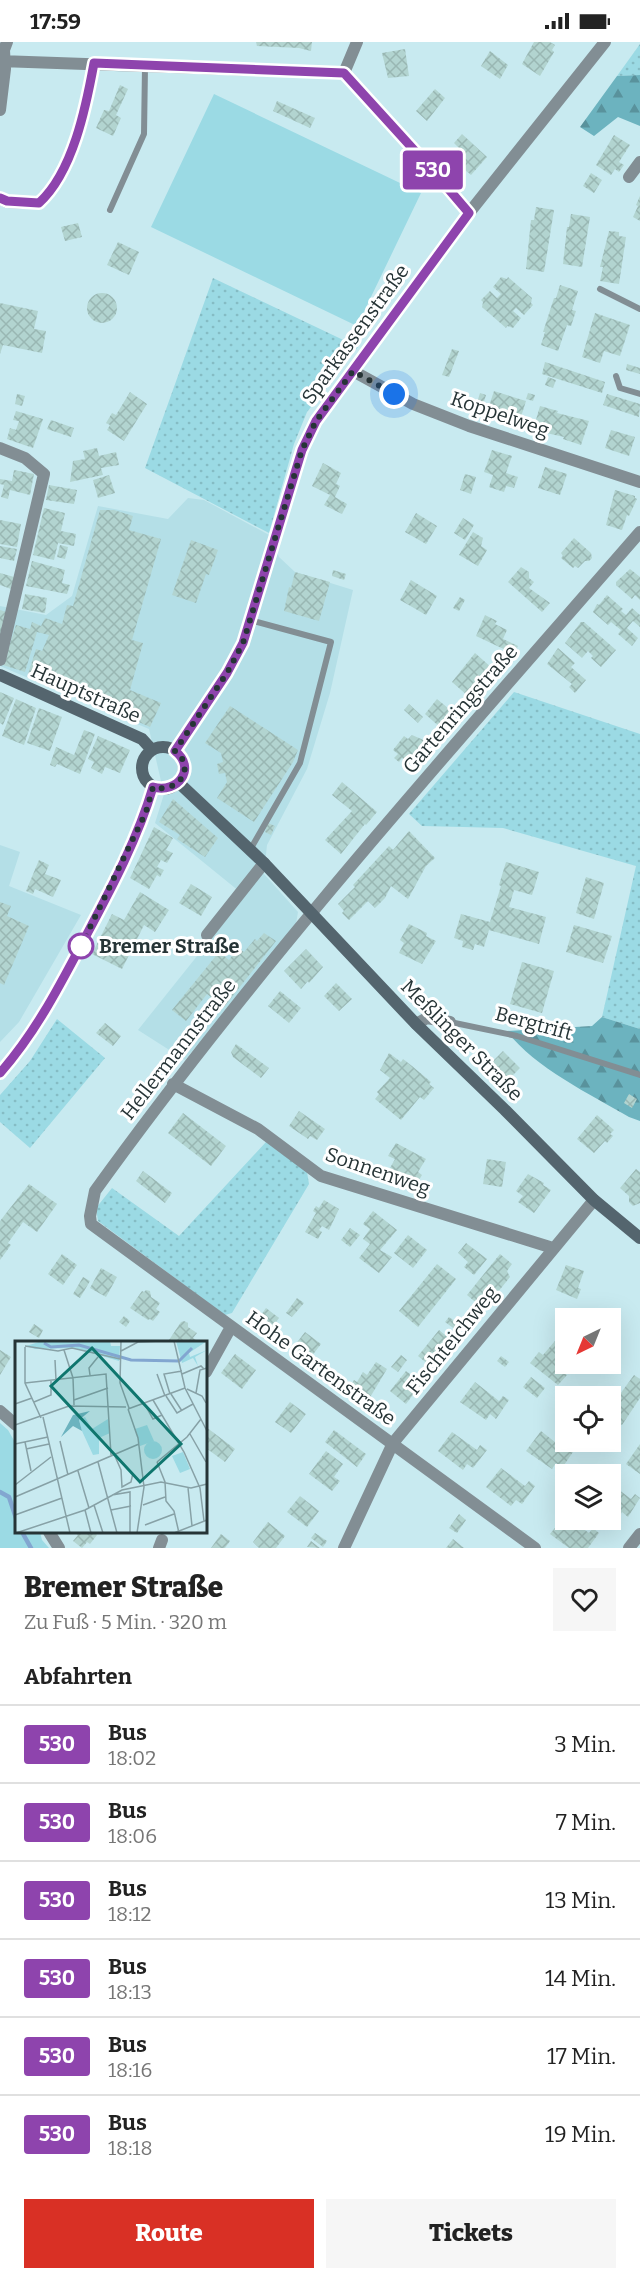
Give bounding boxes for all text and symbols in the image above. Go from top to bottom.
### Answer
text: 17:59 [30,8,81,35]
line badge: 530 [398,150,468,190]
text: 530 [415,157,451,183]
street label: Sparkassenstraße [296,259,414,409]
your location [379,379,409,409]
street label: Koppelweg [448,386,552,442]
street label: Gartenringstraße [398,640,522,778]
street label: Hauptstraße [27,658,145,728]
marker: Bremer Straße [68,933,94,959]
place label: Bremer Straße [99,934,239,958]
street label: Hellermannstraße [115,974,241,1124]
street label: Meßlinger Straße [396,974,528,1106]
street label: Bergtrift [493,1001,575,1045]
street label: Sonnenweg [322,1142,434,1200]
street label: Fischteichweg [401,1281,503,1399]
street label: Hohe Gartenstraße [242,1306,400,1430]
north arrow [555,1308,621,1374]
map controls [555,1308,621,1530]
inset map [15,1341,207,1533]
button: locate [555,1386,621,1452]
button: layers [555,1464,621,1530]
button: heart [553,1568,616,1631]
text: Bremer Straße [24,1571,223,1604]
text: Zu Fuß · 5 Min. · 320 m [24,1610,227,1634]
text: Abfahrten [24,1663,132,1690]
text: Bus [108,1719,147,1746]
text: 530 [39,1731,75,1757]
text: 3 Min. [554,1731,616,1758]
text: 18:02 [108,1746,156,1770]
text: Bus [108,1797,147,1824]
text: 530 [39,1809,75,1835]
text: 7 Min. [556,1809,616,1836]
text: 18:06 [108,1824,157,1848]
text: Bus [108,1875,147,1902]
text: 530 [39,1887,75,1913]
text: 13 Min. [545,1887,616,1914]
text: 18:12 [108,1902,151,1926]
text: Bus [108,1953,147,1980]
text: 530 [39,1965,75,1991]
text: 14 Min. [545,1965,616,1992]
text: 18:13 [108,1980,152,2004]
text: Bus [108,2031,147,2058]
text: 530 [39,2043,75,2069]
text: 17 Min. [547,2043,616,2070]
text: 18:16 [108,2058,152,2082]
text: Bus [108,2109,147,2136]
text: 530 [39,2121,75,2147]
text: 19 Min. [545,2121,616,2148]
text: 18:18 [108,2136,153,2160]
button: Route [24,2199,314,2268]
button: Tickets [326,2199,616,2268]

